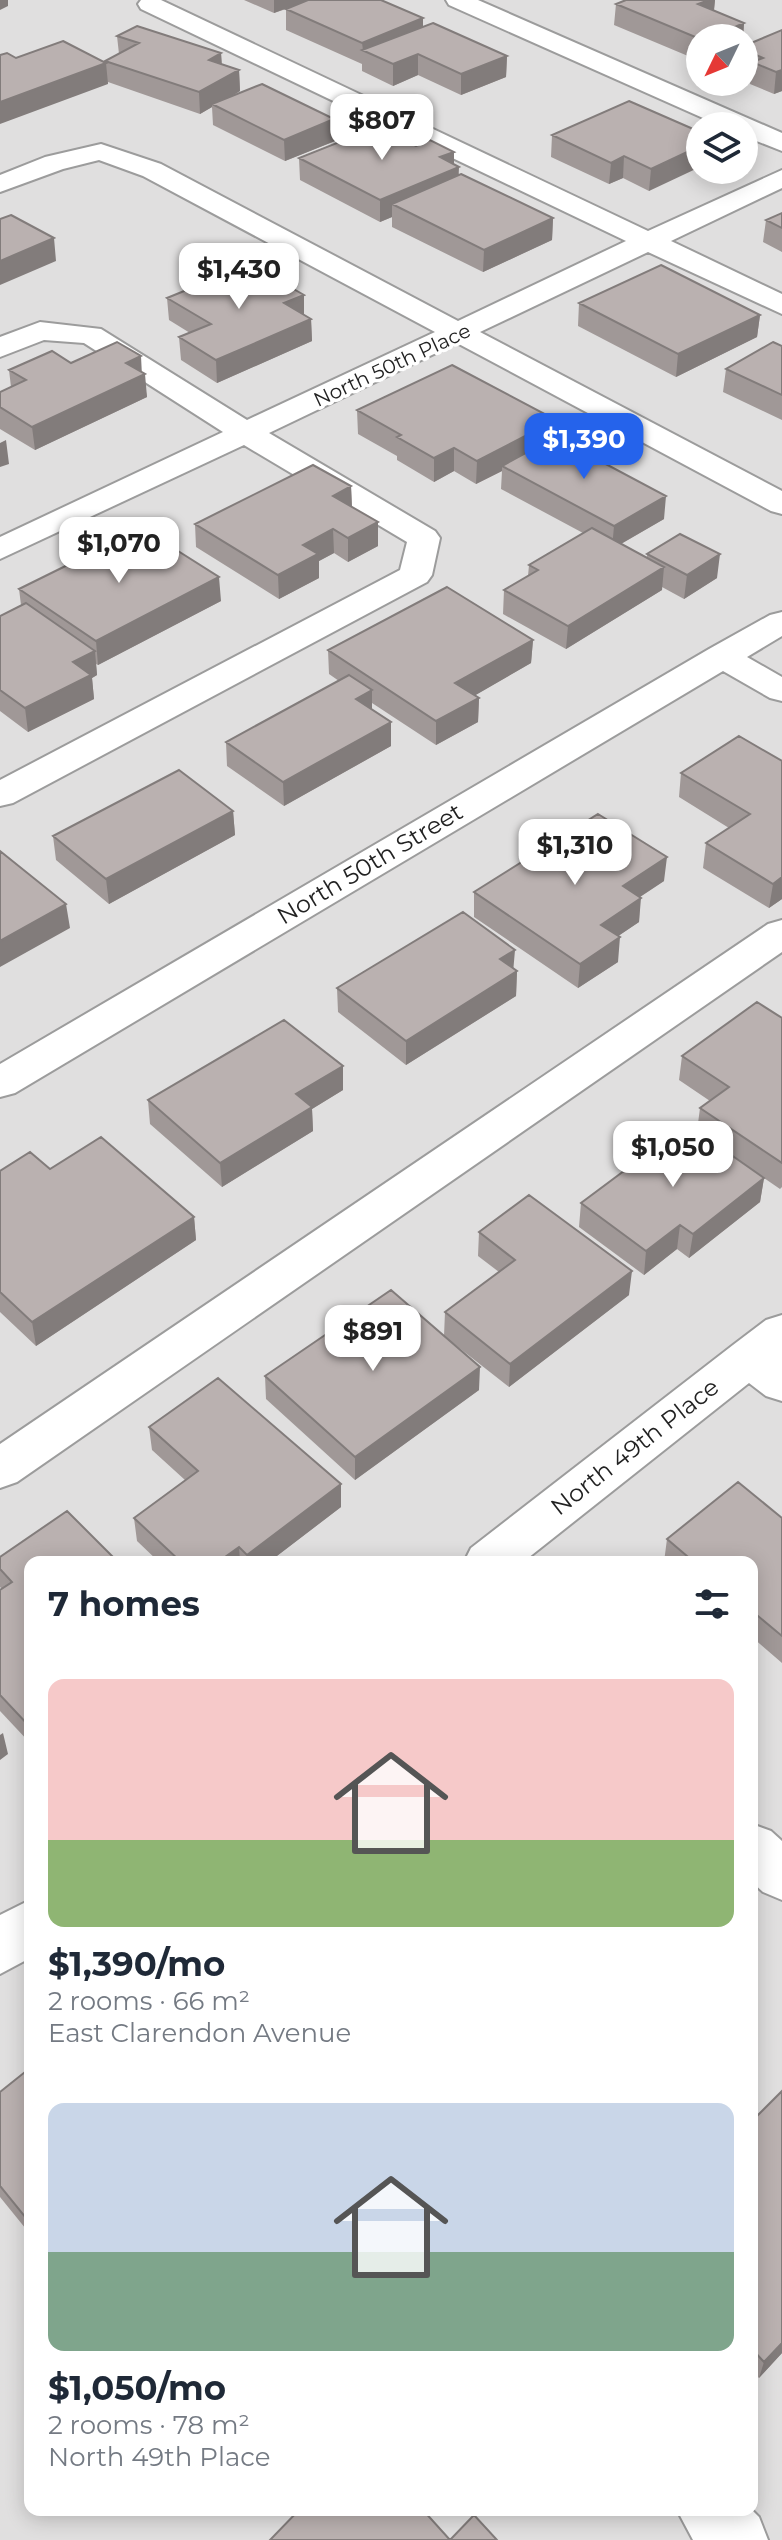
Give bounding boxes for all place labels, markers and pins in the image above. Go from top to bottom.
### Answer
pin: $807 [335,94,429,162]
pin: $1,430 [174,243,304,311]
pin: $1,390 [519,413,649,481]
pin: $1,070 [54,517,184,585]
pin: $1,310 [510,819,640,887]
pin: $1,050 [608,1121,738,1189]
pin: $891 [326,1305,420,1373]

